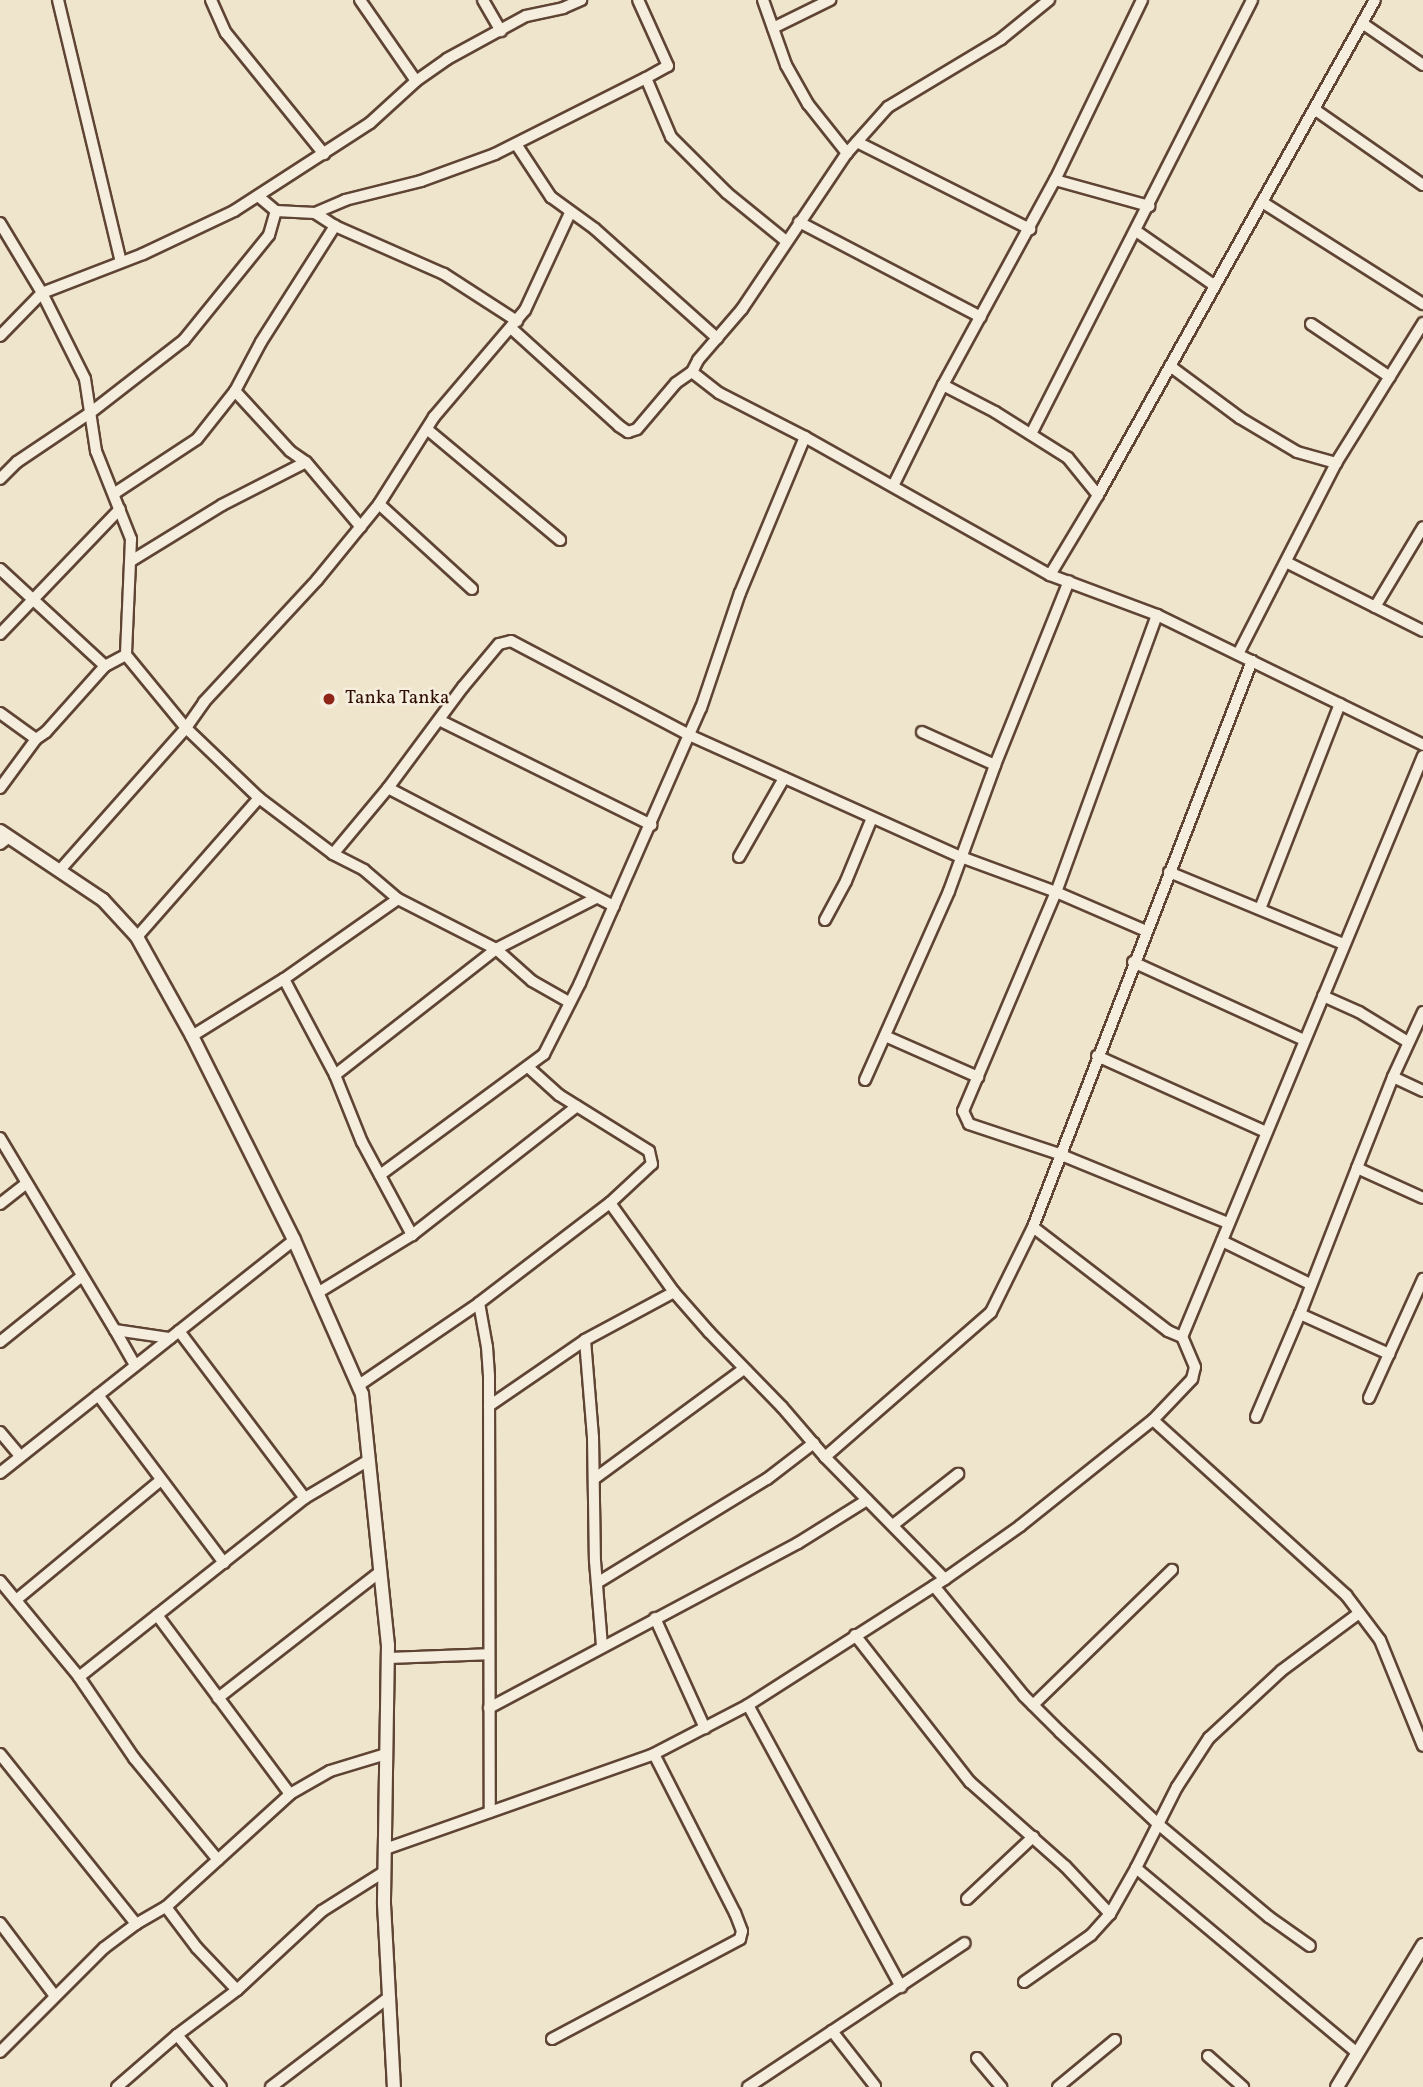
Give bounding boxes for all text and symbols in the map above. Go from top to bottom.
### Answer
place label: Tanka Tanka [345,688,450,710]
marker: Tanka Tanka [319,689,339,709]

